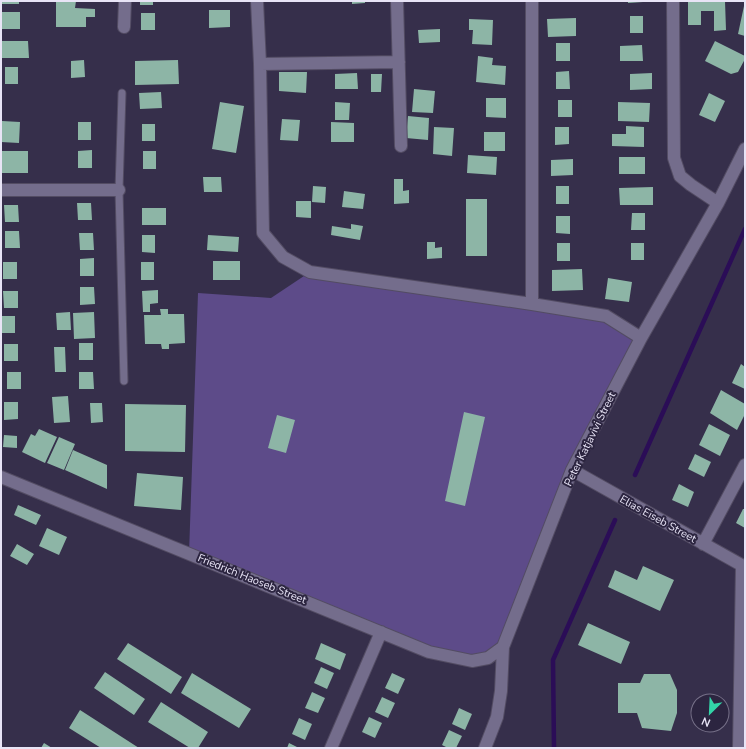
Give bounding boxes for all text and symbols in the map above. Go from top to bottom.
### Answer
street label: Peter Katjavivi Street [561,389,619,489]
street label: Elias Eiseb Street [617,492,699,546]
street label: Friedrich Haoseb Street [195,550,309,608]
north arrow [690,693,730,733]
text: N [699,713,713,730]

